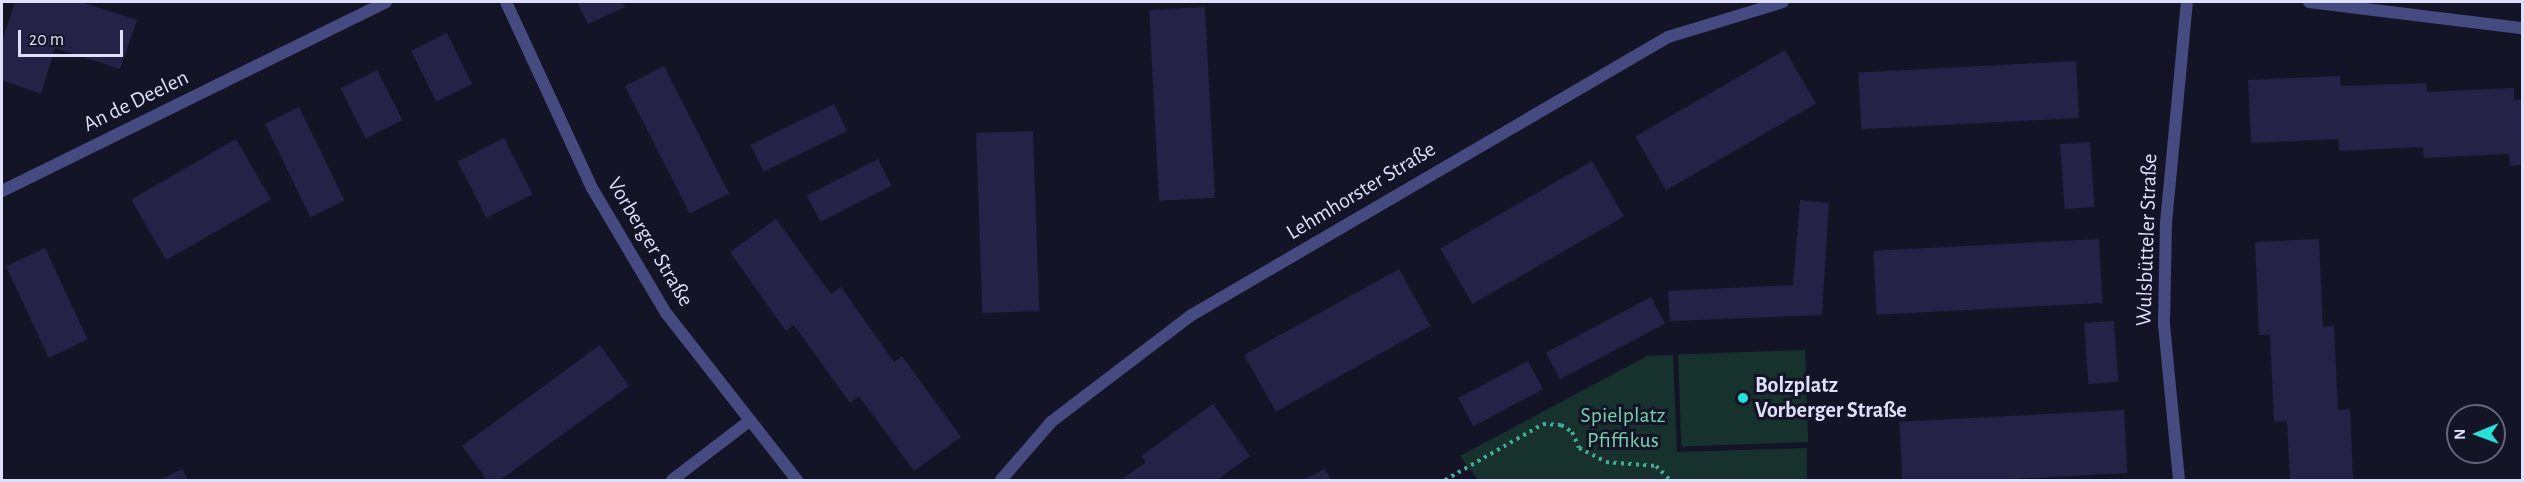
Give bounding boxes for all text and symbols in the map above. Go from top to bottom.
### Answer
scale bar [21,18,126,56]
text: 20 m [29,31,64,49]
street label: An de Deelen [79,64,193,138]
street label: Lehmhorster Straße [1282,136,1440,246]
street label: Wulsbütteler Straße [2131,153,2163,327]
street label: Vorberger Straße [601,173,699,311]
place label: Bolzplatz Vorberger Straße [1755,372,1907,424]
marker: Bolzplatz Vorberger Straße [1736,391,1750,405]
park label: Spielplatz Pfiffikus [1580,402,1666,454]
north arrow [2446,404,2506,464]
text: N [2452,429,2468,440]

